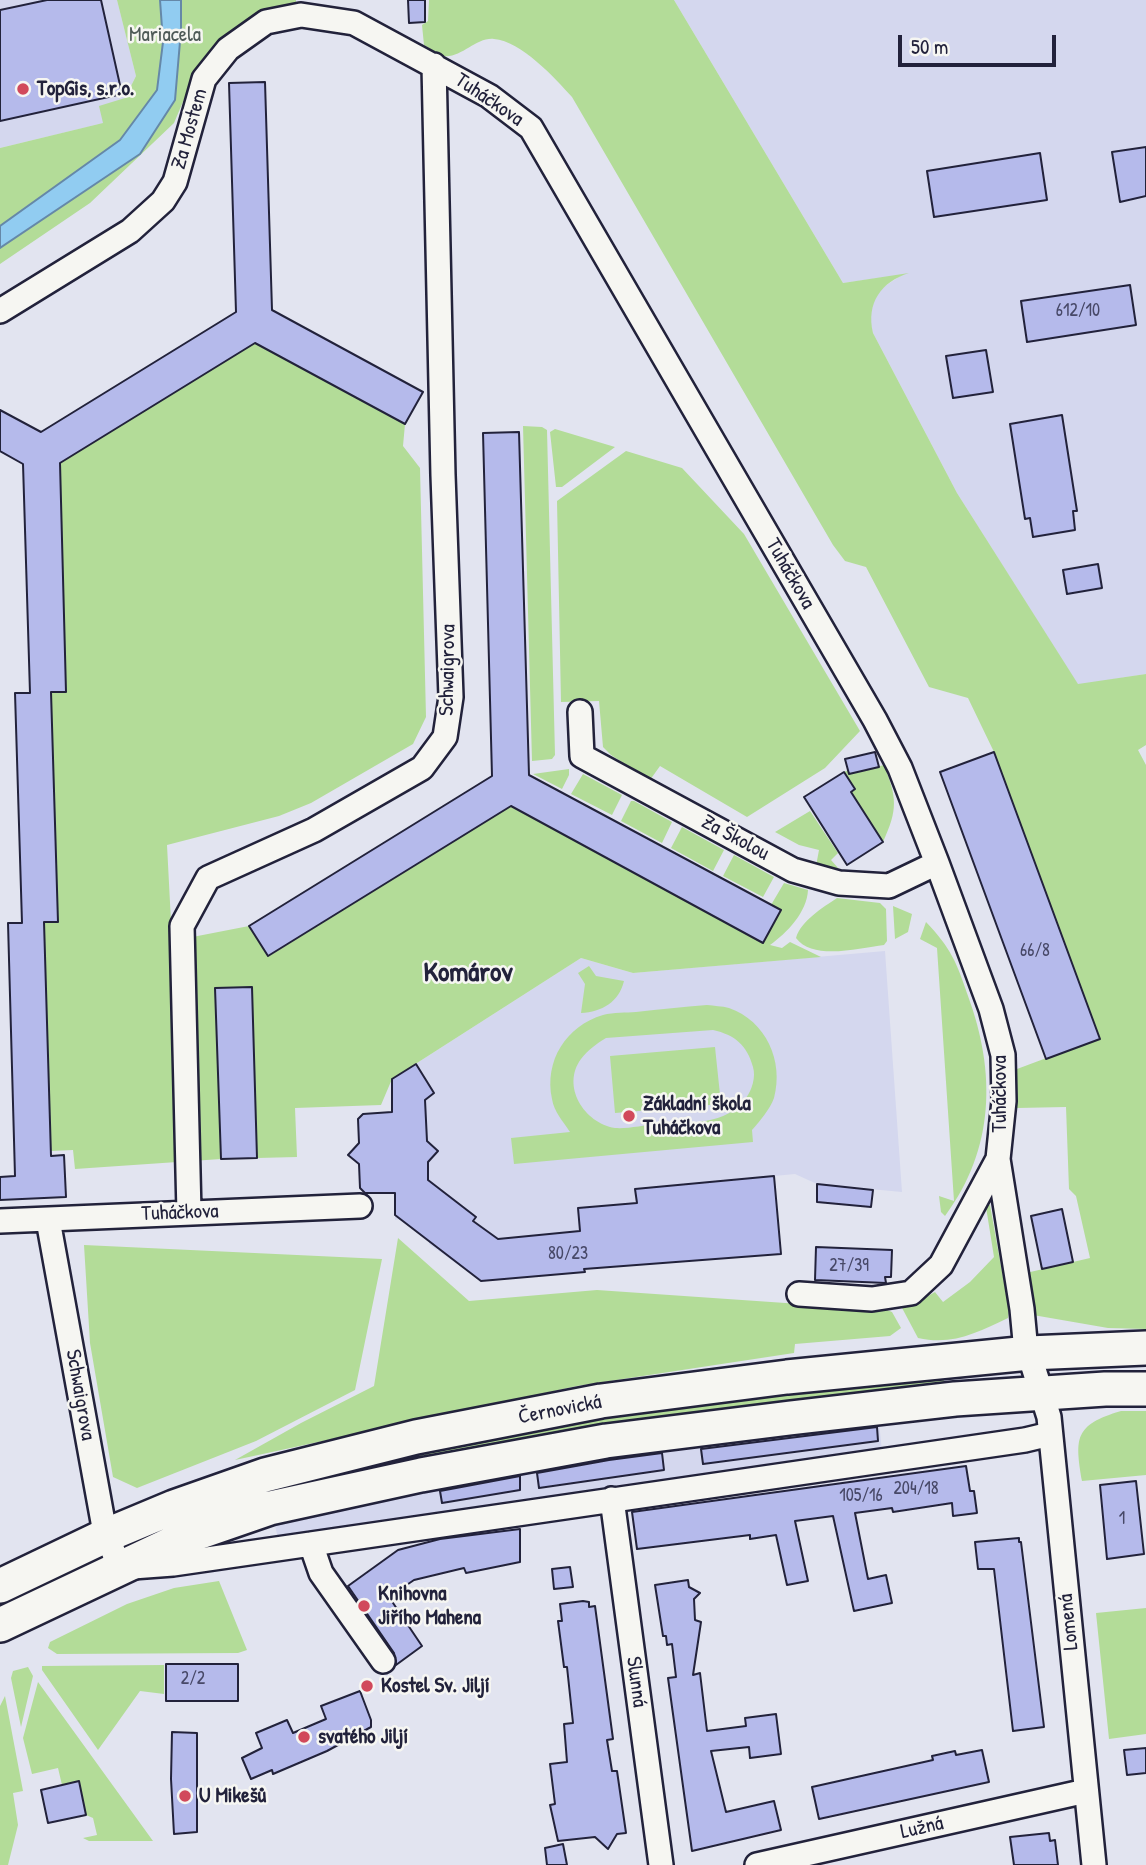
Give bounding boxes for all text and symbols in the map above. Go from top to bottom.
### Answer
scale bar [901,21,1058,65]
park label: Mariacela [129,22,201,48]
text: 50 m [911,32,948,61]
street label: Tuháčkova [450,68,528,132]
place label: TopGis, s.r.o. [37,76,134,102]
marker: TopGis, s.r.o. [15,81,31,97]
street label: Za Mostem [167,86,213,172]
house number: 612/10 [1056,300,1100,322]
street label: Tuháčkova [760,534,820,614]
street label: Schwaigrova [435,624,461,716]
street label: Za Školou [697,810,773,866]
house number: 66/8 [1020,940,1050,962]
district label: Komárov [423,957,513,991]
street label: Tuháčkova [987,1055,1013,1133]
place label: Základní škola Tuháčkova [643,1091,751,1141]
marker: Základní škola Tuháčkova [621,1108,637,1124]
street label: Tuháčkova [141,1199,219,1227]
house number: 80/23 [548,1243,588,1265]
house number: 27/39 [829,1255,869,1277]
street label: Schwaigrova [60,1348,100,1442]
street label: Černovická [516,1390,604,1430]
house number: 204/18 [893,1478,939,1500]
house number: 105/16 [839,1485,883,1507]
house number: 1 [1119,1508,1125,1530]
place label: Knihovna Jiřího Mahena [378,1581,481,1631]
street label: Lomená [1054,1593,1084,1651]
marker: Knihovna Jiřího Mahena [356,1598,372,1614]
street label: Slunná [620,1655,652,1709]
house number: 2/2 [181,1668,205,1690]
place label: Kostel Sv. Jiljí [381,1673,490,1699]
marker: Kostel Sv. Jiljí [359,1678,375,1694]
place label: svatého Jiljí [318,1724,408,1750]
marker: svatého Jiljí [296,1729,312,1745]
place label: U Mikešů [199,1783,266,1809]
marker: U Mikešů [177,1788,193,1804]
street label: Lužná [898,1811,946,1845]

